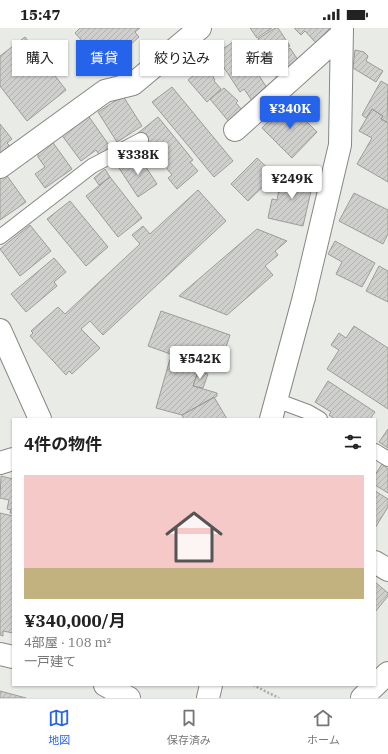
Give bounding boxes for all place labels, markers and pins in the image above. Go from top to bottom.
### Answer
pin: ¥340K [262,96,318,130]
pin: ¥338K [110,142,166,176]
pin: ¥249K [264,166,320,200]
pin: ¥542K [172,346,228,380]

